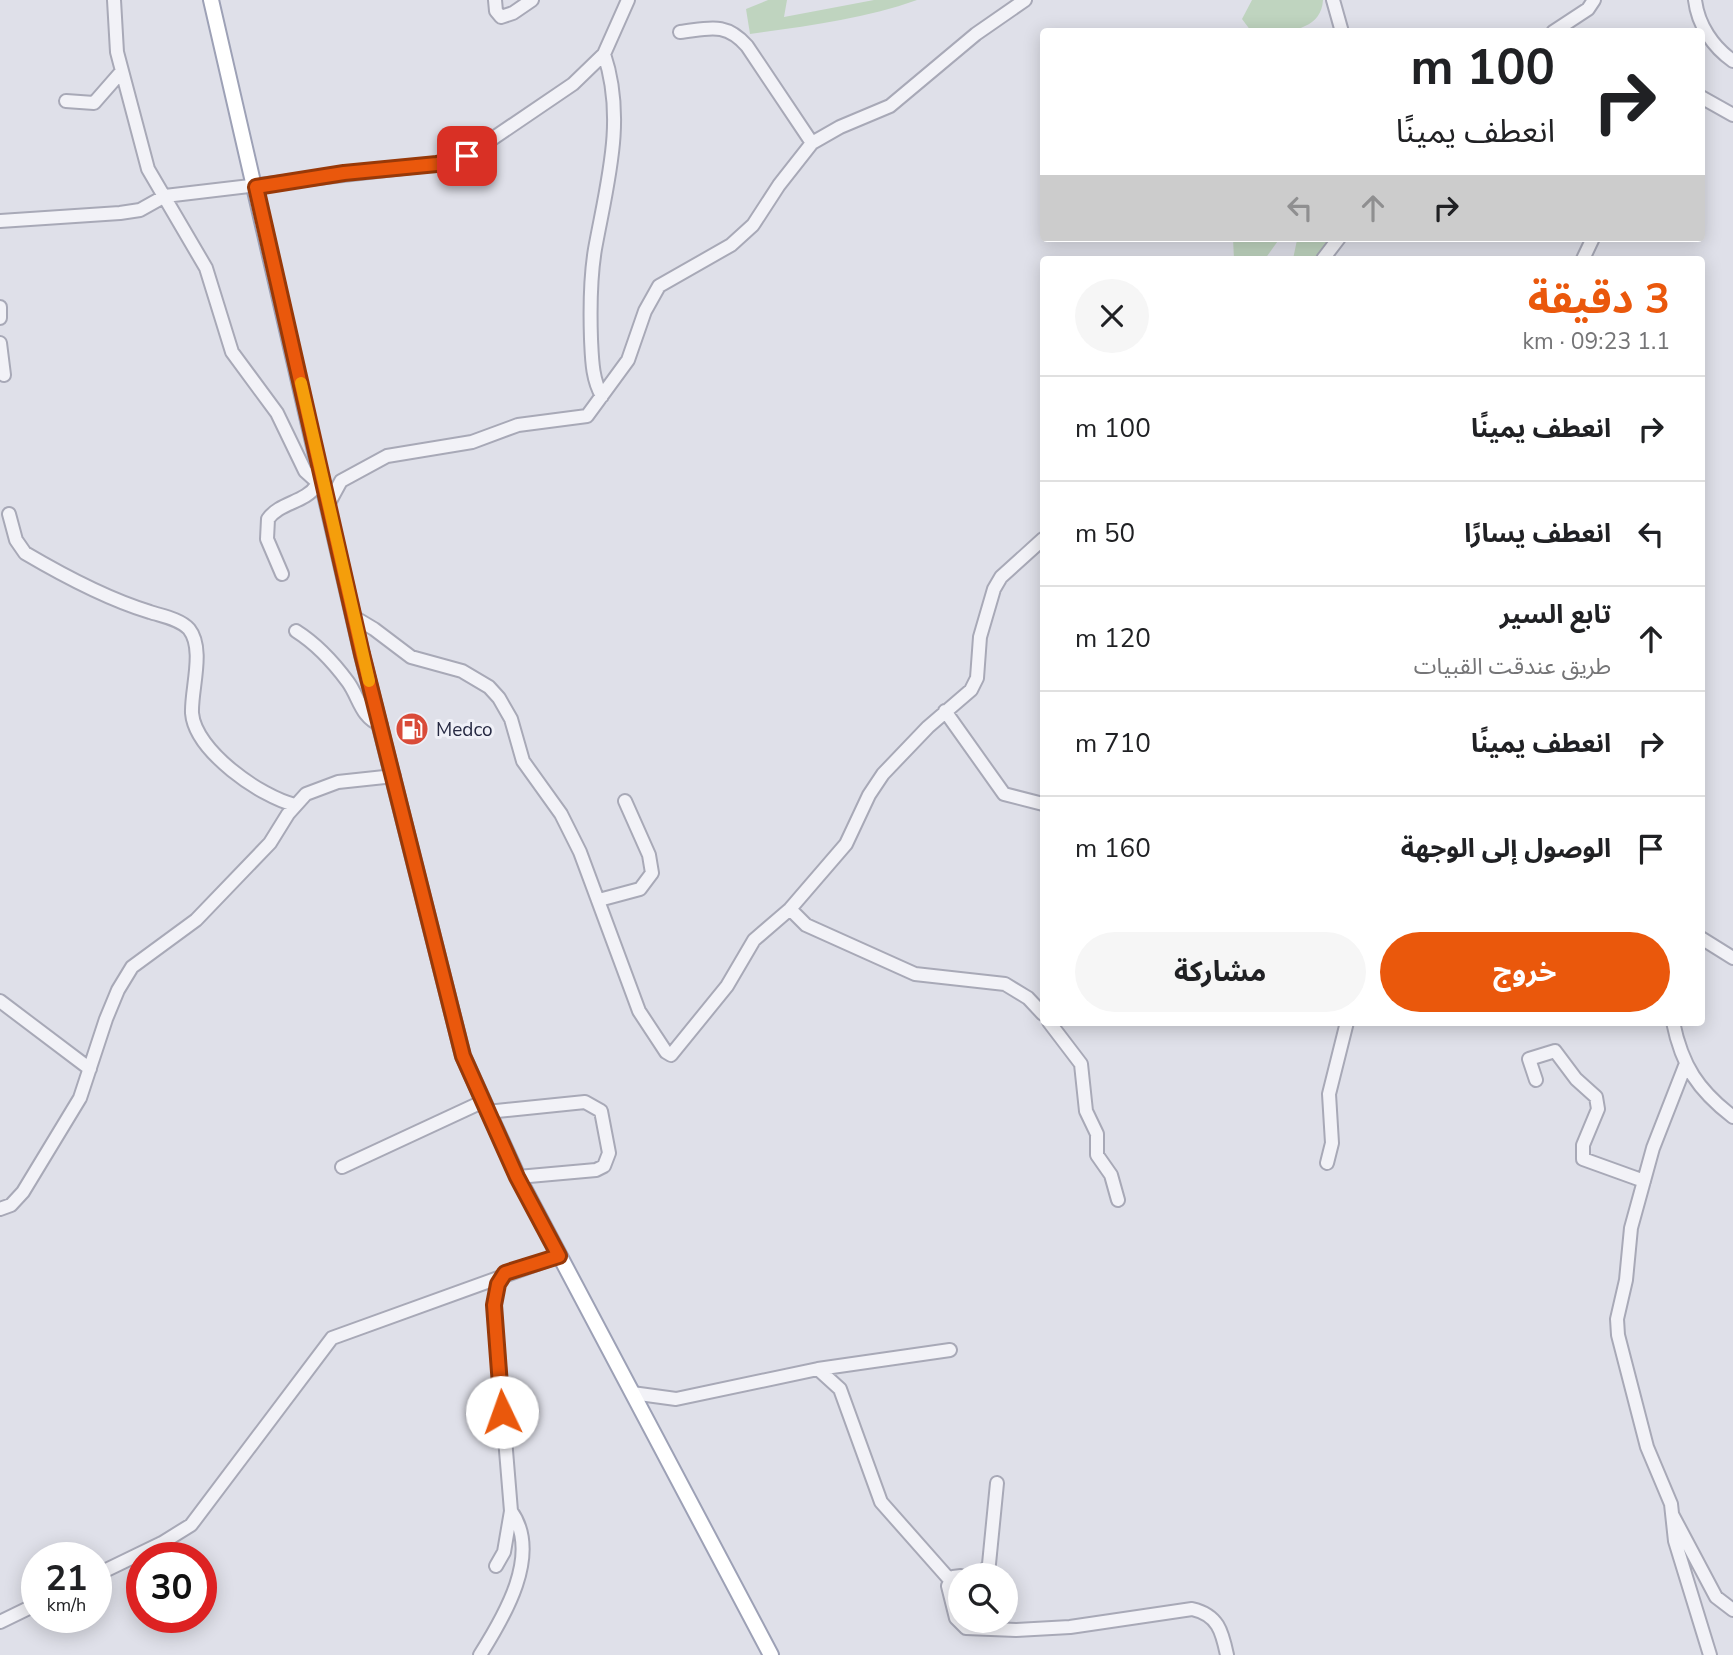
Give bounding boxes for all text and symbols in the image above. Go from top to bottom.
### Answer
text: 100 m [1411,34,1555,101]
icon: right [1579,56,1670,147]
text: انعطف يمينًا [1396,110,1555,153]
pin [437,126,497,186]
icon: arrive [448,137,486,175]
icon: left [1281,189,1319,227]
icon: ahead [1354,189,1392,227]
icon: right [1427,189,1465,227]
text: 3 دقيقة [1528,271,1670,328]
button: close [1075,279,1149,353]
text: 1.1 km · 09:23 [1523,326,1670,357]
icon: right [1632,410,1670,448]
text: 100 m [1075,411,1151,446]
text: انعطف يمينًا [1471,411,1611,446]
icon: left [1632,515,1670,553]
text: 50 m [1075,516,1135,551]
text: انعطف يسارًا [1464,516,1611,551]
text: تابع السير [1500,597,1611,632]
icon: ahead [1632,620,1670,658]
text: 120 m [1075,621,1151,656]
text: طريق عندقت القبيات [1414,651,1611,682]
fuel station icon: Medco [393,710,431,748]
place label: Medco [436,717,493,743]
icon: right [1632,725,1670,763]
text: 710 m [1075,726,1151,761]
text: انعطف يمينًا [1471,726,1611,761]
icon: arrive [1632,830,1670,868]
text: 160 m [1075,831,1151,866]
text: الوصول إلى الوجهة [1401,831,1611,866]
button: مشاركة [1075,932,1366,1012]
button: خروج [1380,932,1670,1012]
position arrow [465,1375,539,1449]
speed limit sign: 30 [126,1542,217,1633]
text: 21 [45,1555,88,1602]
map controls [948,1563,1018,1633]
button: search [948,1563,1018,1633]
text: km/h [47,1593,86,1617]

